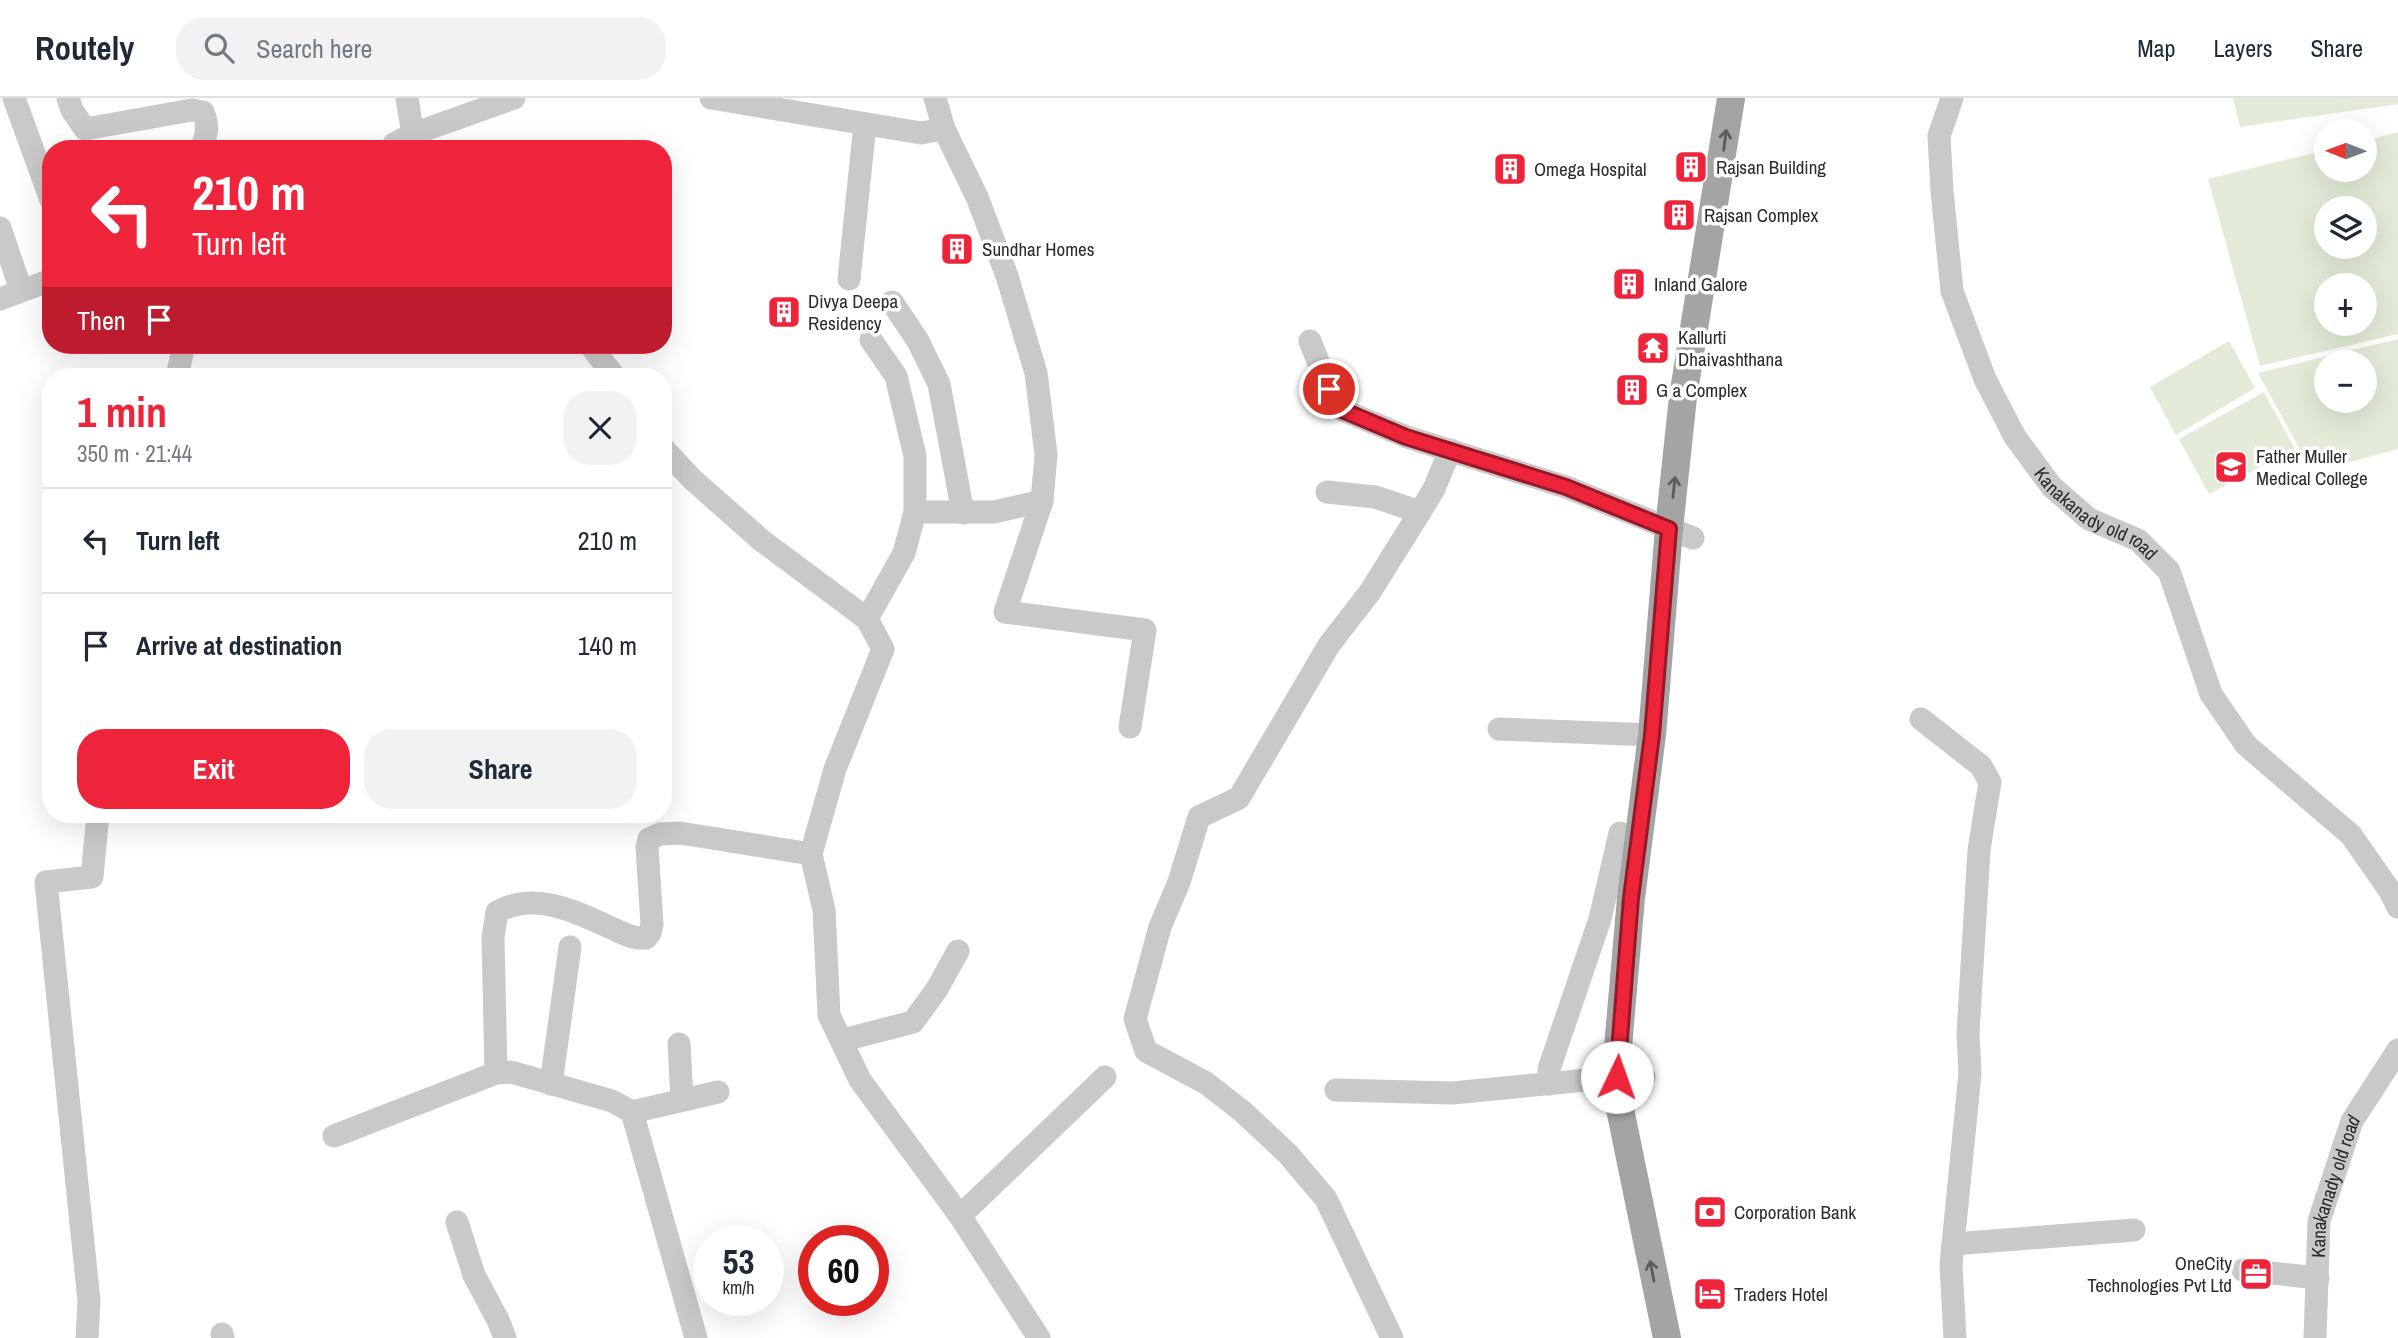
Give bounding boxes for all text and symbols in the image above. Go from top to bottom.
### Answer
search box [176,17,666,80]
text: Routely [35,26,134,70]
icon: search [200,29,238,67]
text: Search here [256,31,372,66]
text: Map [2137,32,2175,64]
text: Layers [2213,32,2272,64]
text: Share [2310,32,2363,64]
north arrow [2314,119,2376,182]
map controls [2314,119,2377,413]
one-way arrow [1718,130,1731,152]
building icon: Rajsan Building [1672,148,1710,186]
building icon: Omega Hospital [1491,150,1529,188]
place label: Rajsan Building [1716,154,1826,180]
place label: Omega Hospital [1534,156,1647,182]
text: 210 m [192,159,306,225]
icon: left [77,168,168,259]
building icon: Rajsan Complex [1660,196,1698,234]
button: layers [2314,196,2377,259]
place label: Rajsan Complex [1704,202,1818,228]
text: Turn left [192,222,286,265]
building icon: Sundhar Homes [938,230,976,268]
place label: Sundhar Homes [982,236,1095,262]
building icon: Inland Galore [1610,265,1648,303]
place label: Inland Galore [1654,271,1748,297]
button: + [2314,273,2377,336]
place label: Divya Deepa Residency [808,288,898,336]
building icon: Divya Deepa Residency [765,293,803,331]
icon: arrive [140,301,178,339]
text: Then [77,303,126,338]
place label: Kallurti Dhaivashthana [1678,324,1783,372]
temple icon: Kallurti Dhaivashthana [1634,329,1672,367]
button: − [2314,350,2377,413]
pin [1299,359,1359,419]
icon: arrive [1310,370,1348,408]
building icon: G a Complex [1613,371,1651,409]
place label: G a Complex [1656,377,1747,403]
text: 1 min [77,384,167,440]
button: close [563,391,637,465]
text: 350 m · 21:44 [77,438,192,469]
place label: Father Muller Medical College [2256,443,2368,491]
school or university icon: Father Muller Medical College [2212,448,2250,486]
street label: Kanakanady old road [2029,462,2164,566]
one-way arrow [1667,476,1680,498]
icon: left [77,522,115,560]
text: Turn left [136,523,220,558]
text: 210 m [578,523,637,558]
icon: arrive [77,627,115,665]
text: Arrive at destination [136,628,342,663]
text: 140 m [578,628,637,663]
button: Exit [77,729,350,809]
button: Share [364,729,637,809]
position arrow [1580,1040,1654,1114]
street label: Kanakanady old road [2305,1109,2366,1258]
bank icon: Corporation Bank [1691,1193,1729,1231]
place label: Corporation Bank [1734,1199,1856,1225]
speed limit sign: 60 [798,1225,889,1316]
text: 53 [723,1238,754,1285]
place label: OneCity Technologies Pvt Ltd [2087,1250,2232,1298]
office icon: OneCity Technologies Pvt Ltd [2237,1255,2275,1293]
one-way arrow [1645,1260,1659,1283]
text: km/h [723,1275,755,1300]
hotel icon: Traders Hotel [1691,1275,1729,1313]
place label: Traders Hotel [1734,1281,1828,1307]

